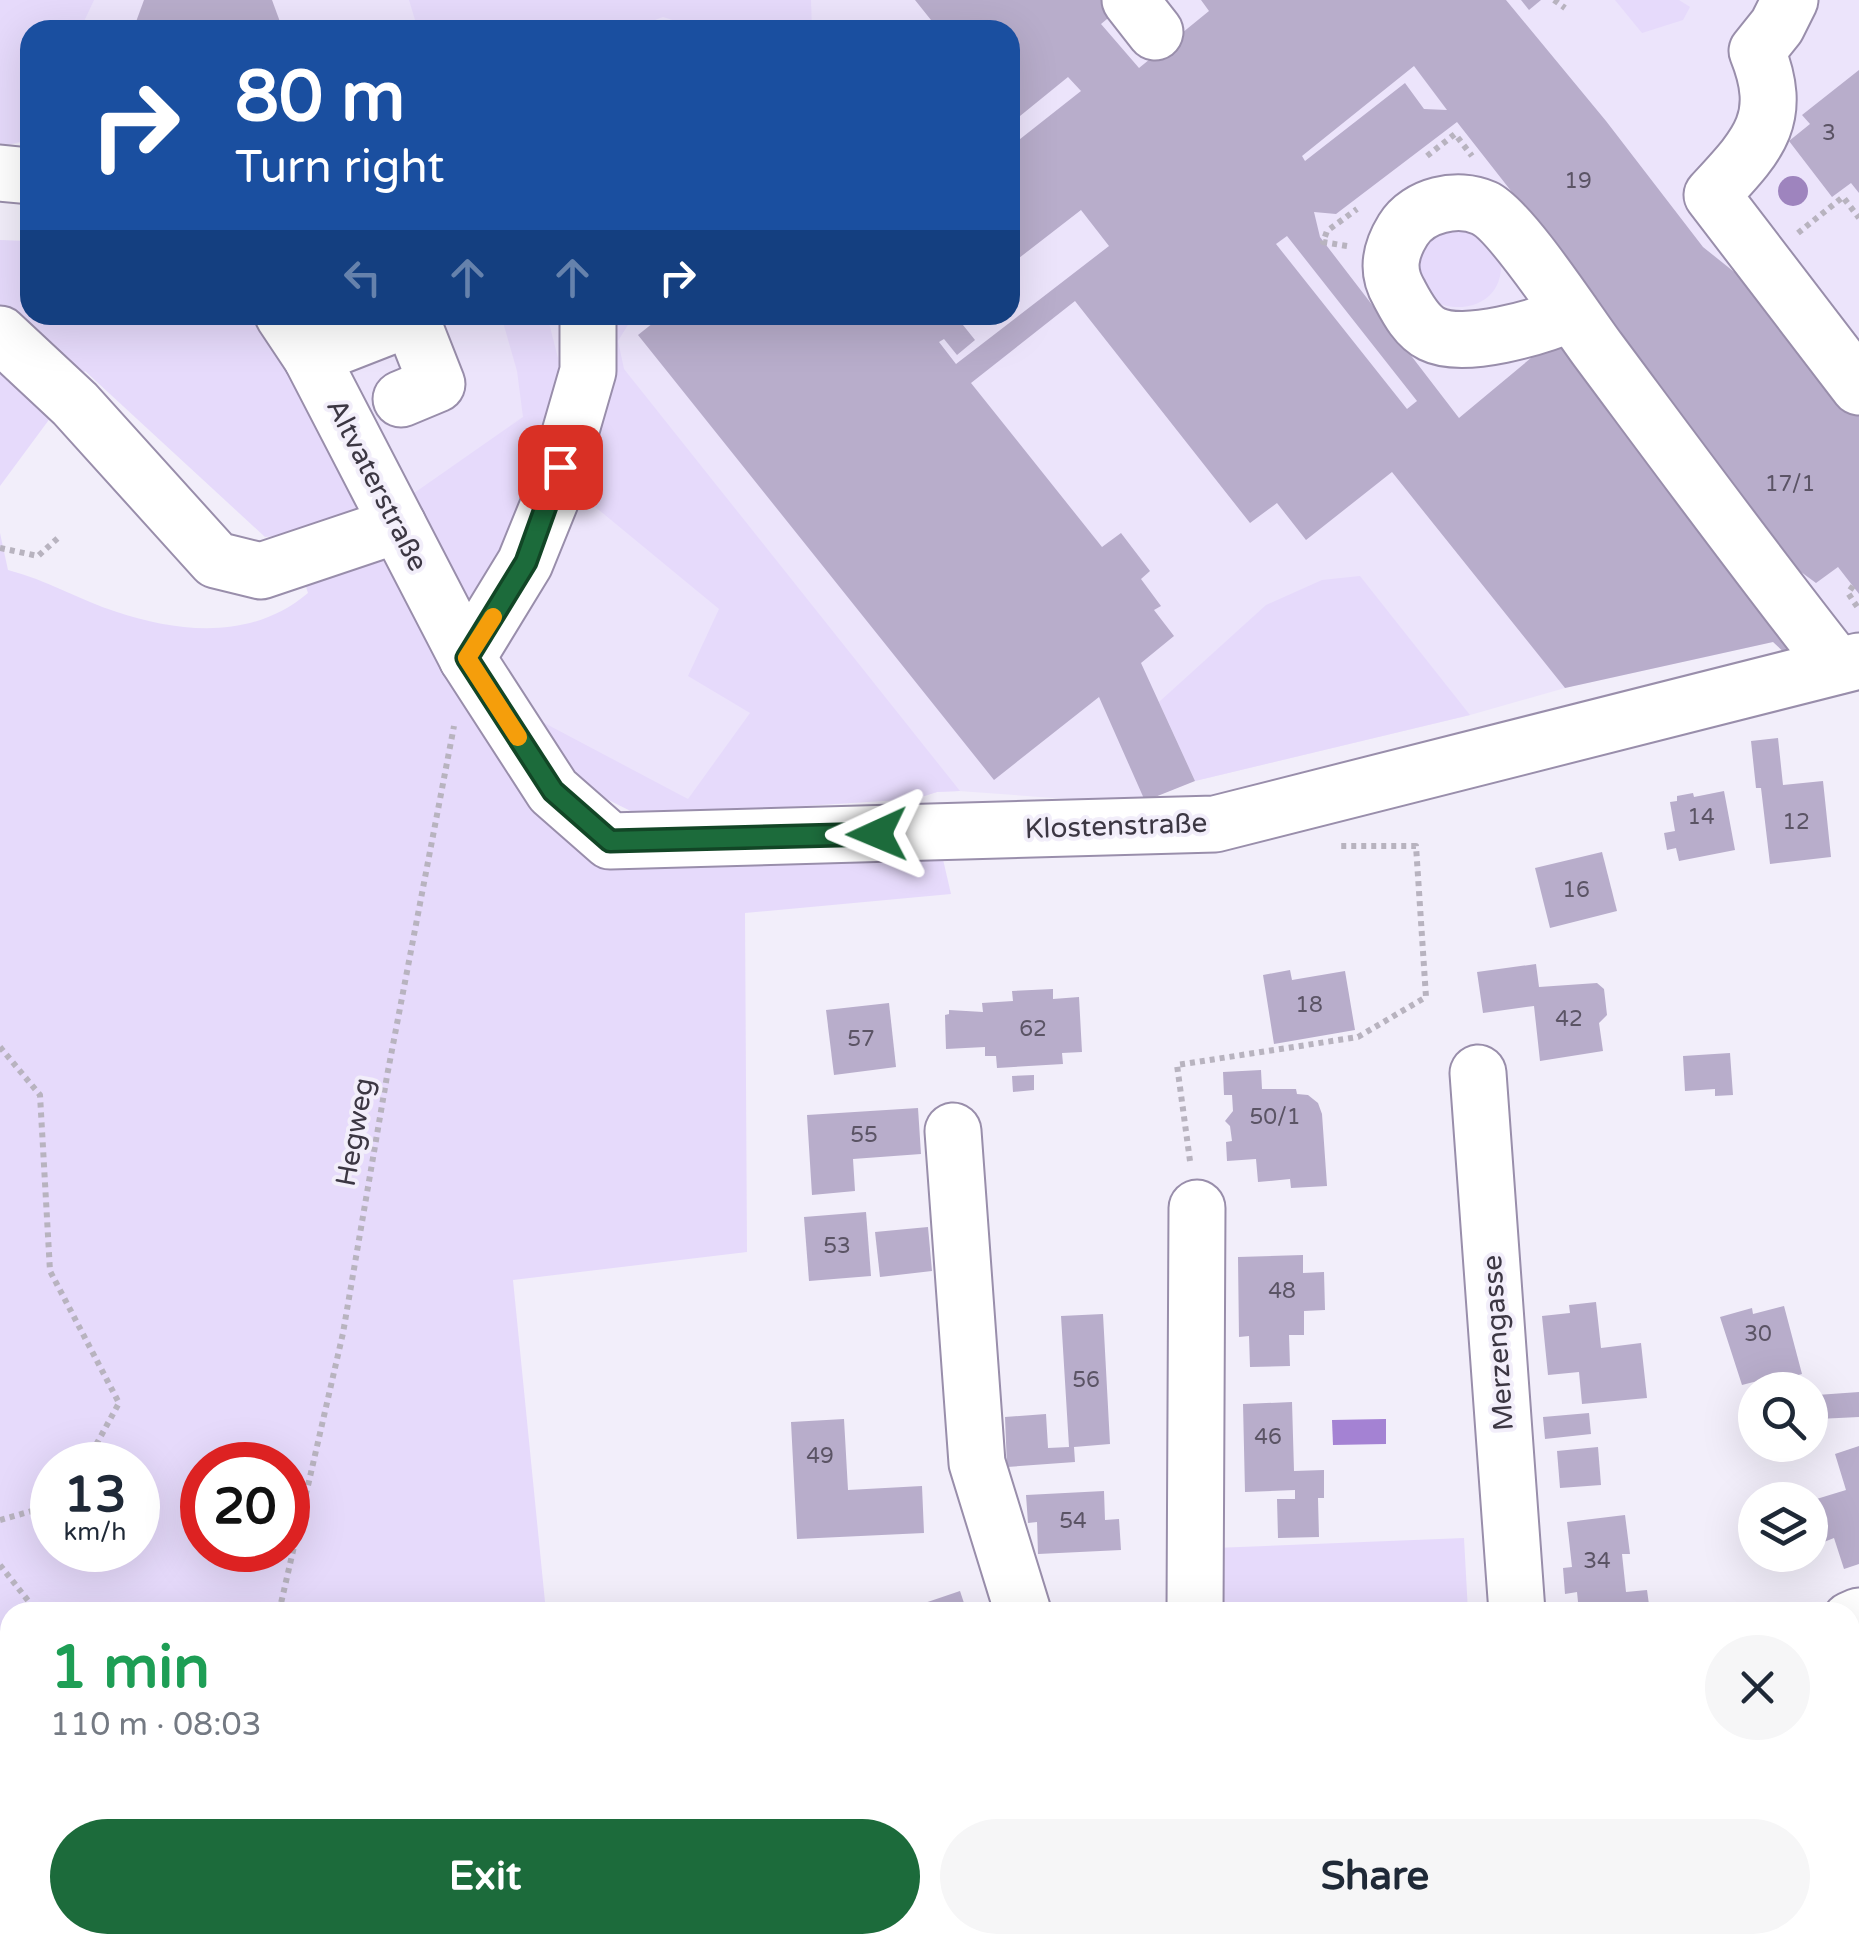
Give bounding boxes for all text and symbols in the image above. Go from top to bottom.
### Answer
text: 80 m [235,56,405,140]
icon: right [70,60,200,190]
house number: 3 [1822,120,1836,146]
text: Turn right [235,141,444,195]
house number: 19 [1564,168,1592,194]
icon: left [335,250,390,305]
icon: ahead [440,250,495,305]
icon: ahead [545,250,600,305]
icon: right [650,250,705,305]
street label: Altvaterstraße [319,393,435,577]
pin [518,425,603,510]
icon: arrive [533,440,588,495]
house number: 17/1 [1765,471,1815,497]
position arrow [825,782,929,886]
house number: 14 [1687,804,1715,830]
street label: Klostenstraße [1024,806,1208,846]
house number: 12 [1782,809,1810,835]
house number: 16 [1562,877,1590,903]
house number: 18 [1295,992,1323,1018]
house number: 42 [1555,1006,1583,1032]
house number: 62 [1019,1016,1047,1042]
house number: 57 [847,1026,875,1052]
street label: Hegweg [329,1075,381,1189]
house number: 50/1 [1249,1104,1301,1130]
house number: 55 [850,1122,878,1148]
house number: 53 [823,1233,851,1259]
street label: Merzengasse [1475,1254,1521,1432]
house number: 48 [1268,1278,1296,1304]
house number: 30 [1744,1321,1772,1347]
house number: 56 [1072,1367,1100,1393]
map controls [1738,1372,1828,1572]
button: search [1738,1372,1828,1462]
house number: 46 [1254,1424,1282,1450]
speed limit sign: 20 [180,1442,310,1572]
house number: 49 [806,1443,834,1469]
text: 13 [64,1465,126,1525]
button: layers [1738,1482,1828,1572]
house number: 54 [1059,1508,1087,1534]
text: km/h [64,1517,126,1547]
house number: 34 [1583,1548,1611,1574]
text: 1 min [50,1632,210,1704]
button: close [1705,1635,1810,1740]
text: 110 m · 08:03 [50,1706,262,1744]
button: Exit [50,1819,920,1934]
button: Share [940,1819,1810,1934]

